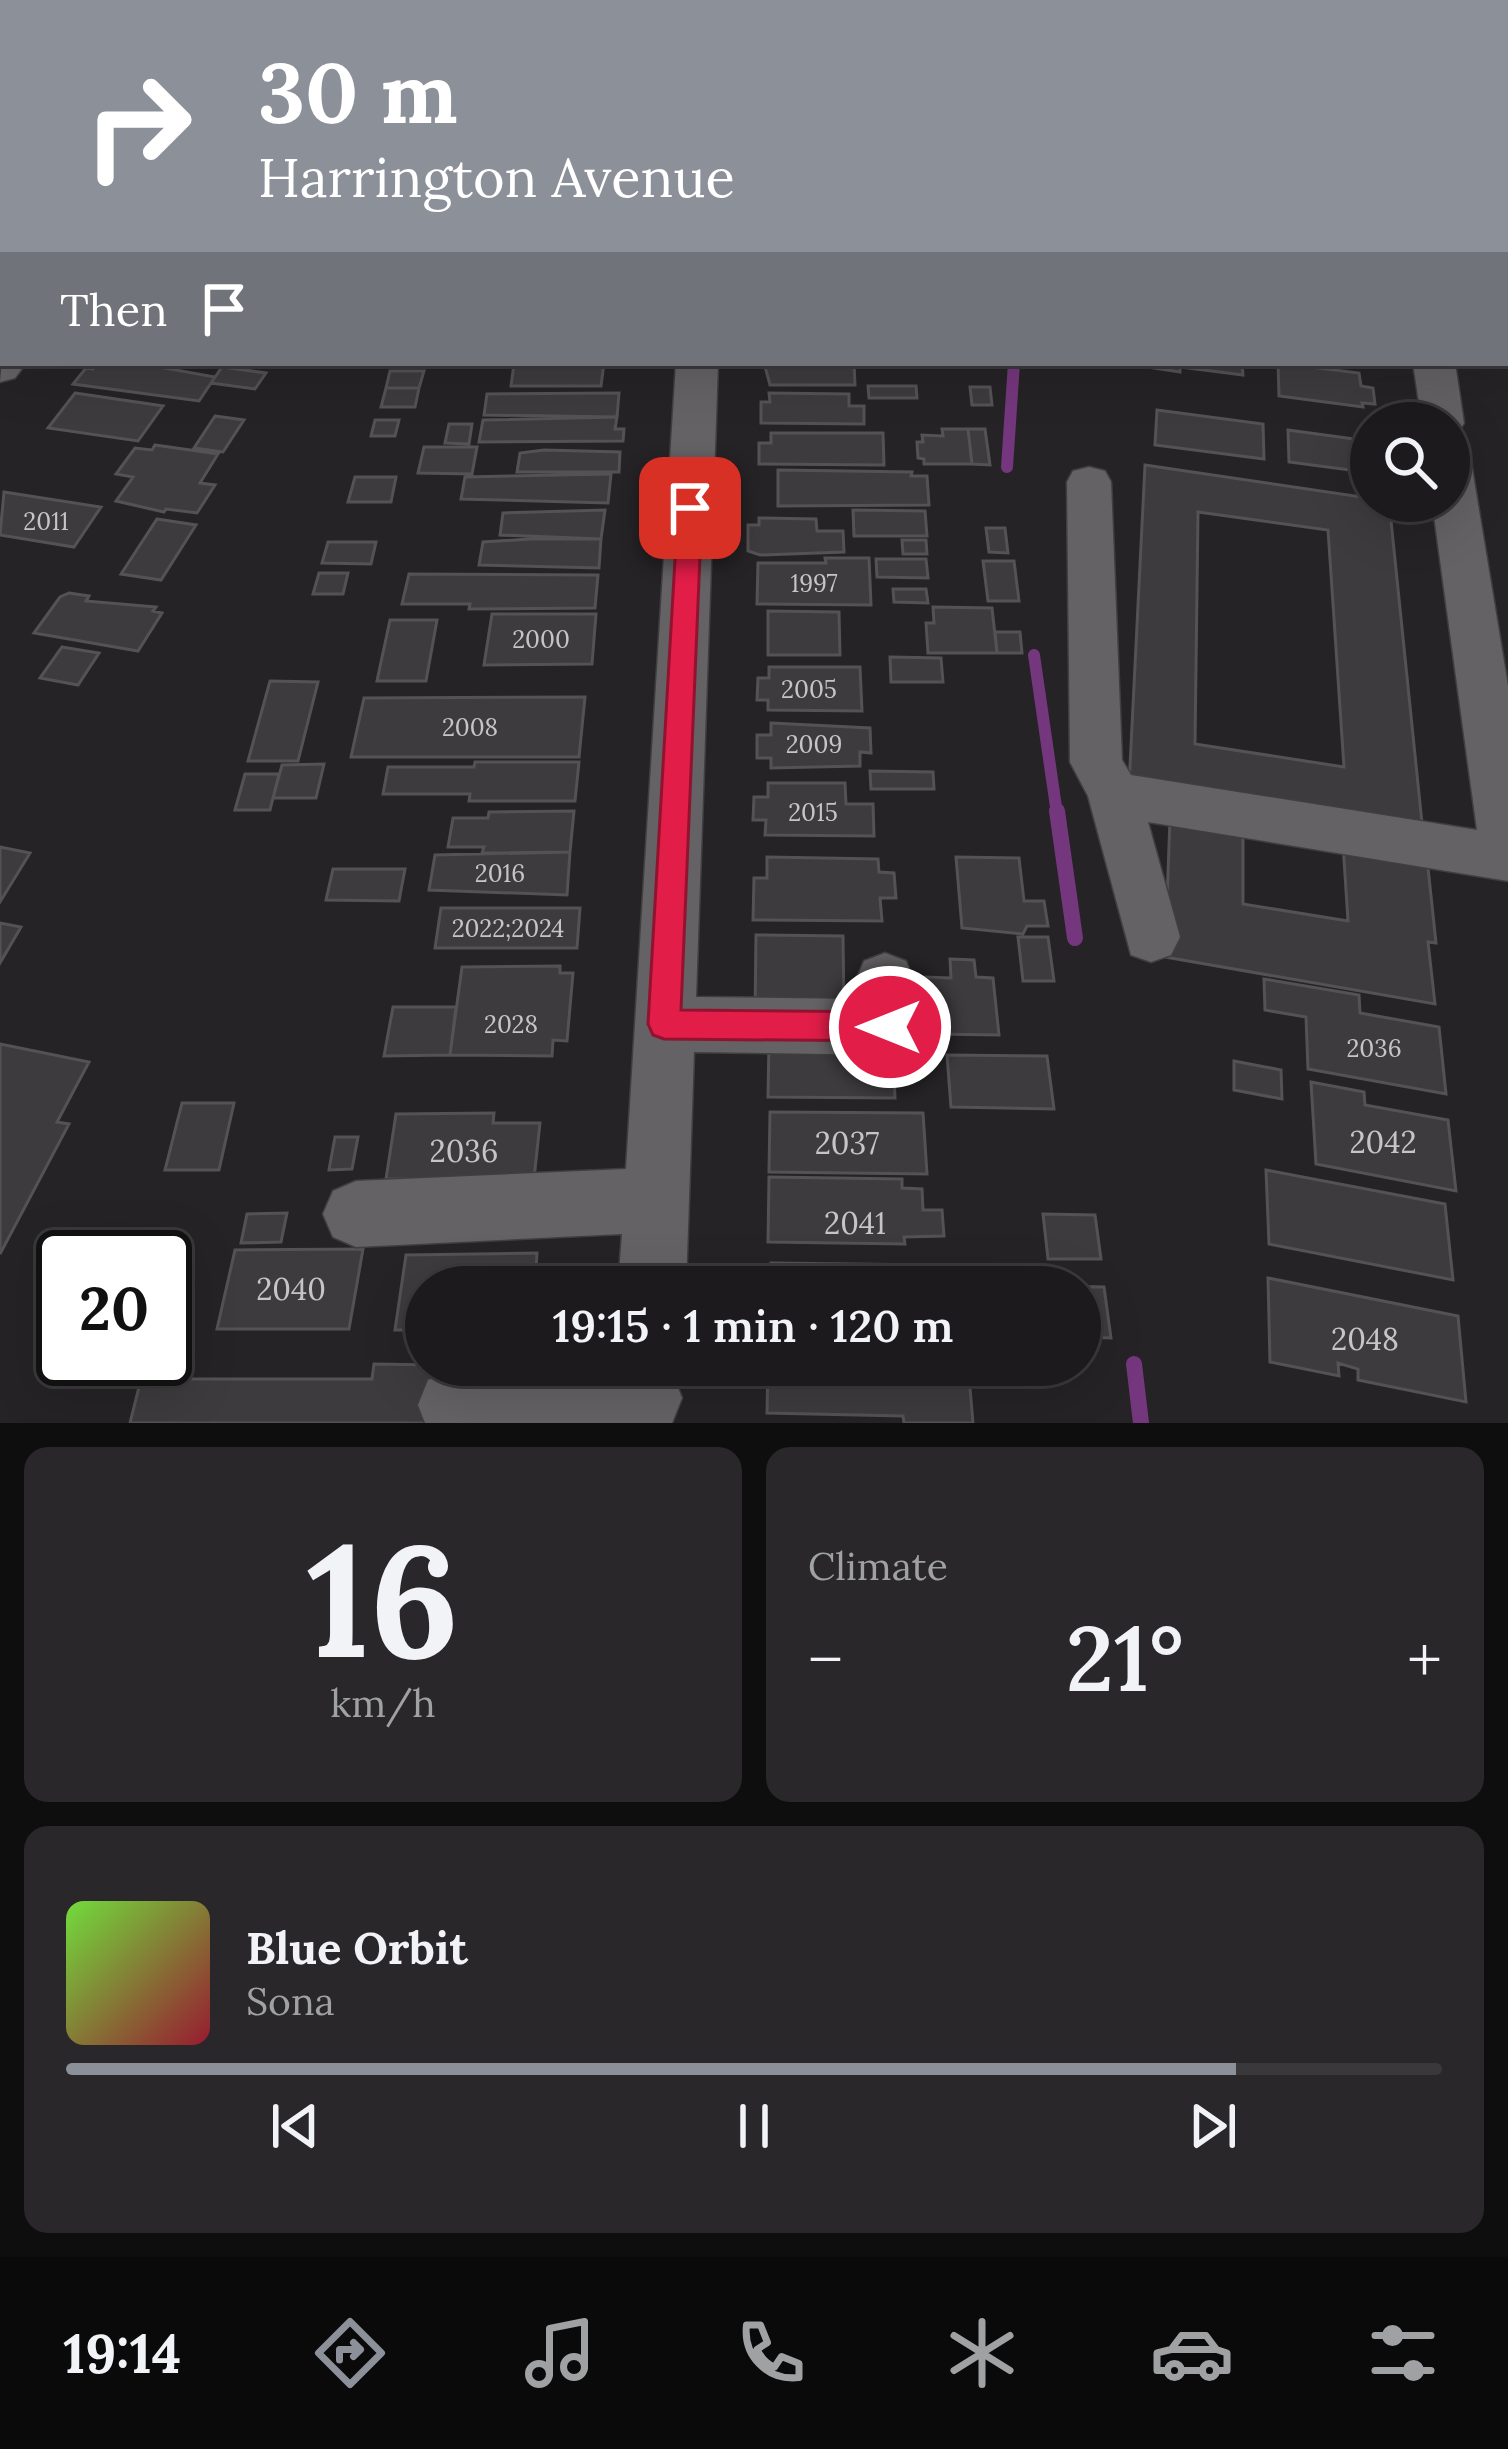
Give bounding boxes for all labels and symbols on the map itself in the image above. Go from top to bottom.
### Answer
pin [639,457,741,559]
house number: 2011 [23,506,69,537]
house number: 1997 [791,568,837,599]
house number: 2000 [512,624,570,655]
house number: 2005 [781,674,837,705]
house number: 2008 [442,712,498,743]
house number: 2009 [786,729,842,760]
house number: 2015 [788,797,838,828]
house number: 2016 [475,858,525,889]
house number: 2022;2024 [452,913,564,944]
position arrow [827,964,953,1090]
house number: 2028 [484,1009,538,1040]
house number: 2036 [1346,1033,1402,1064]
house number: 2042 [1349,1123,1417,1161]
house number: 2037 [815,1124,879,1162]
house number: 2036 [430,1132,498,1170]
house number: 2041 [824,1204,886,1242]
speed limit sign: 20 [36,1230,192,1386]
house number: 2040 [256,1270,326,1308]
house number: 2048 [1331,1320,1399,1358]

